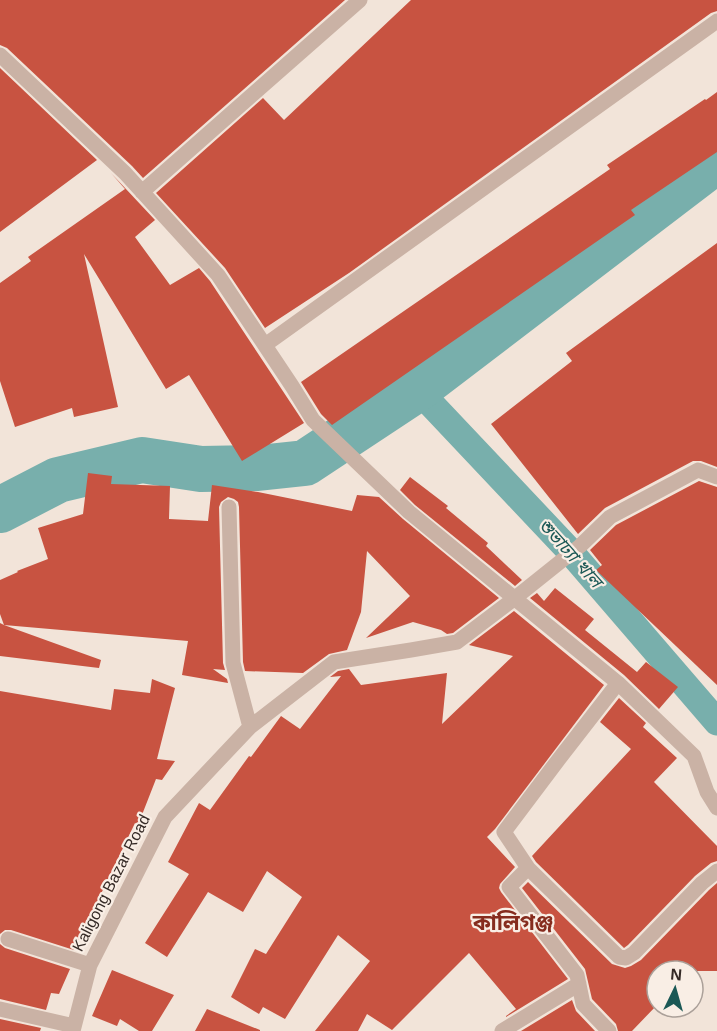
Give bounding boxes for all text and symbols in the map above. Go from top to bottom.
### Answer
water label: শুভাঢ্যা খাল [534,515,609,594]
street label: Kaligong Bazar Road [69,812,153,954]
district label: কালিগঞ্জ [472,910,553,935]
north arrow [645,959,705,1019]
text: N [670,966,683,984]

